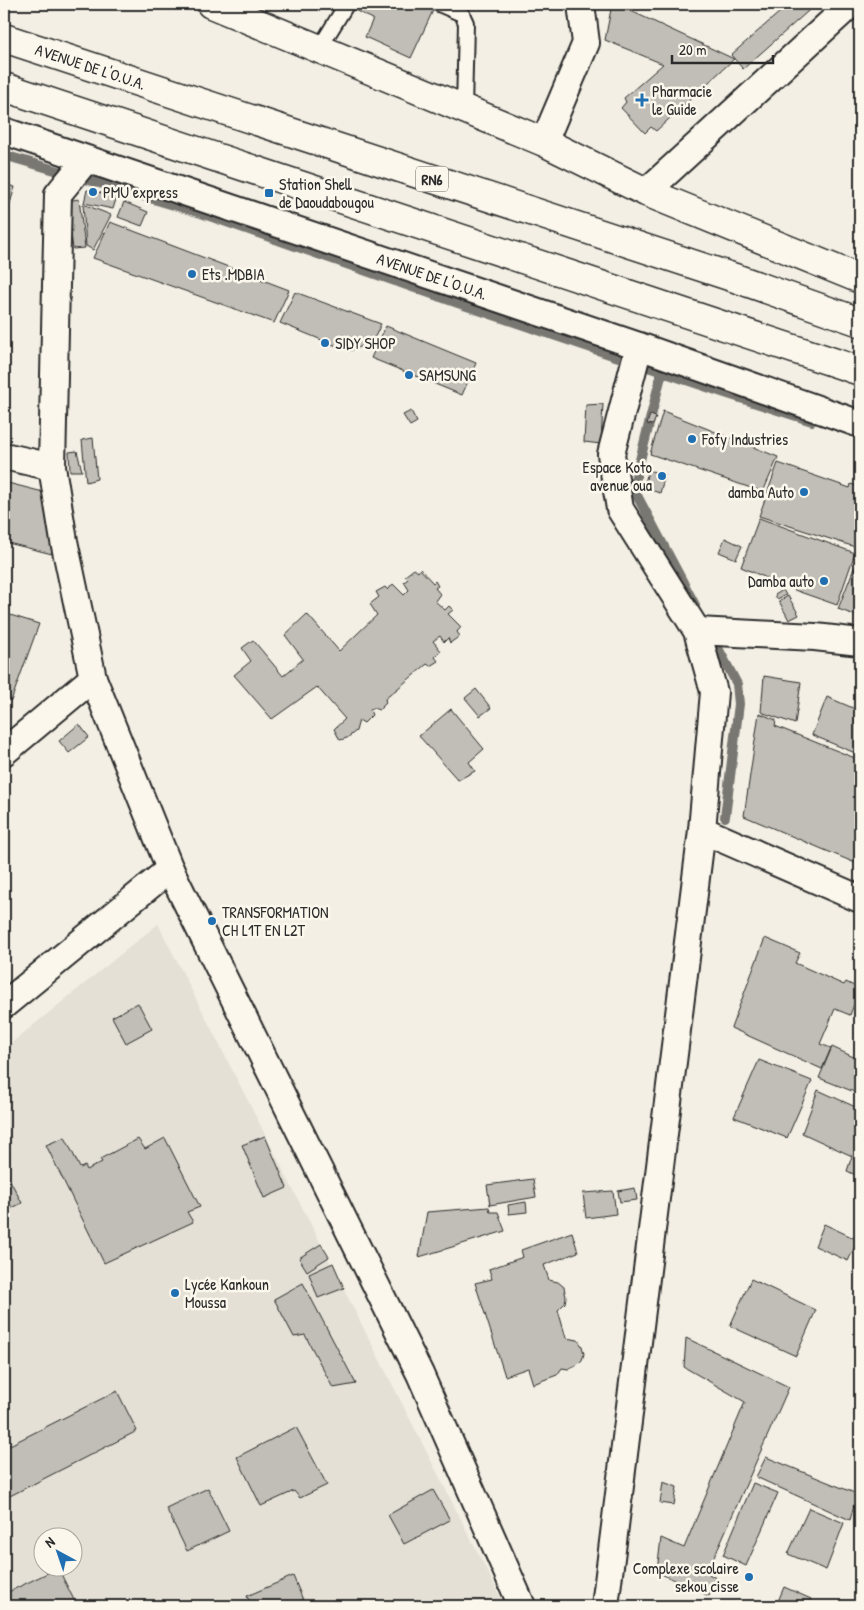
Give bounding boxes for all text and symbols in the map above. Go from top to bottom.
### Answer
scale bar [672,32,773,64]
street label: AVENUE DE L'O.U.A. [33,38,148,95]
text: 20 m [679,39,706,60]
place label: Pharmacie le Guide [652,80,713,120]
marker: Pharmacie le Guide [636,94,648,106]
road number: RN6 [416,166,448,192]
place label: Station Shell de Daoudabougou [279,173,375,213]
place label: PMU express [103,181,178,203]
marker: PMU express [87,186,99,198]
marker: Station Shell de Daoudabougou [263,187,275,199]
street label: AVENUE DE L'O.U.A. [374,247,490,305]
place label: Ets .MDBIA [202,263,265,285]
marker: Ets .MDBIA [186,268,198,280]
place label: SIDY SHOP [335,332,396,354]
marker: SIDY SHOP [319,337,331,349]
place label: SAMSUNG [419,364,476,386]
marker: SAMSUNG [403,369,415,381]
place label: Fofy Industries [701,428,788,450]
marker: Fofy Industries [686,433,698,445]
place label: Espace Koto avenue oua [583,456,653,496]
marker: Espace Koto avenue oua [656,470,668,482]
place label: damba Auto [728,481,795,503]
marker: damba Auto [798,486,810,498]
place label: Damba auto [748,570,815,592]
marker: Damba auto [818,575,830,587]
place label: TRANSFORMATION CH L1T EN L2T [222,901,329,941]
marker: TRANSFORMATION CH L1T EN L2T [206,915,218,927]
place label: Lycée Kankoun Moussa [185,1273,269,1313]
marker: Lycée Kankoun Moussa [169,1287,181,1299]
north arrow [32,1528,82,1578]
text: N [40,1532,59,1551]
place label: Complexe scolaire sekou cisse [633,1557,740,1597]
marker: Complexe scolaire sekou cisse [743,1571,755,1583]

